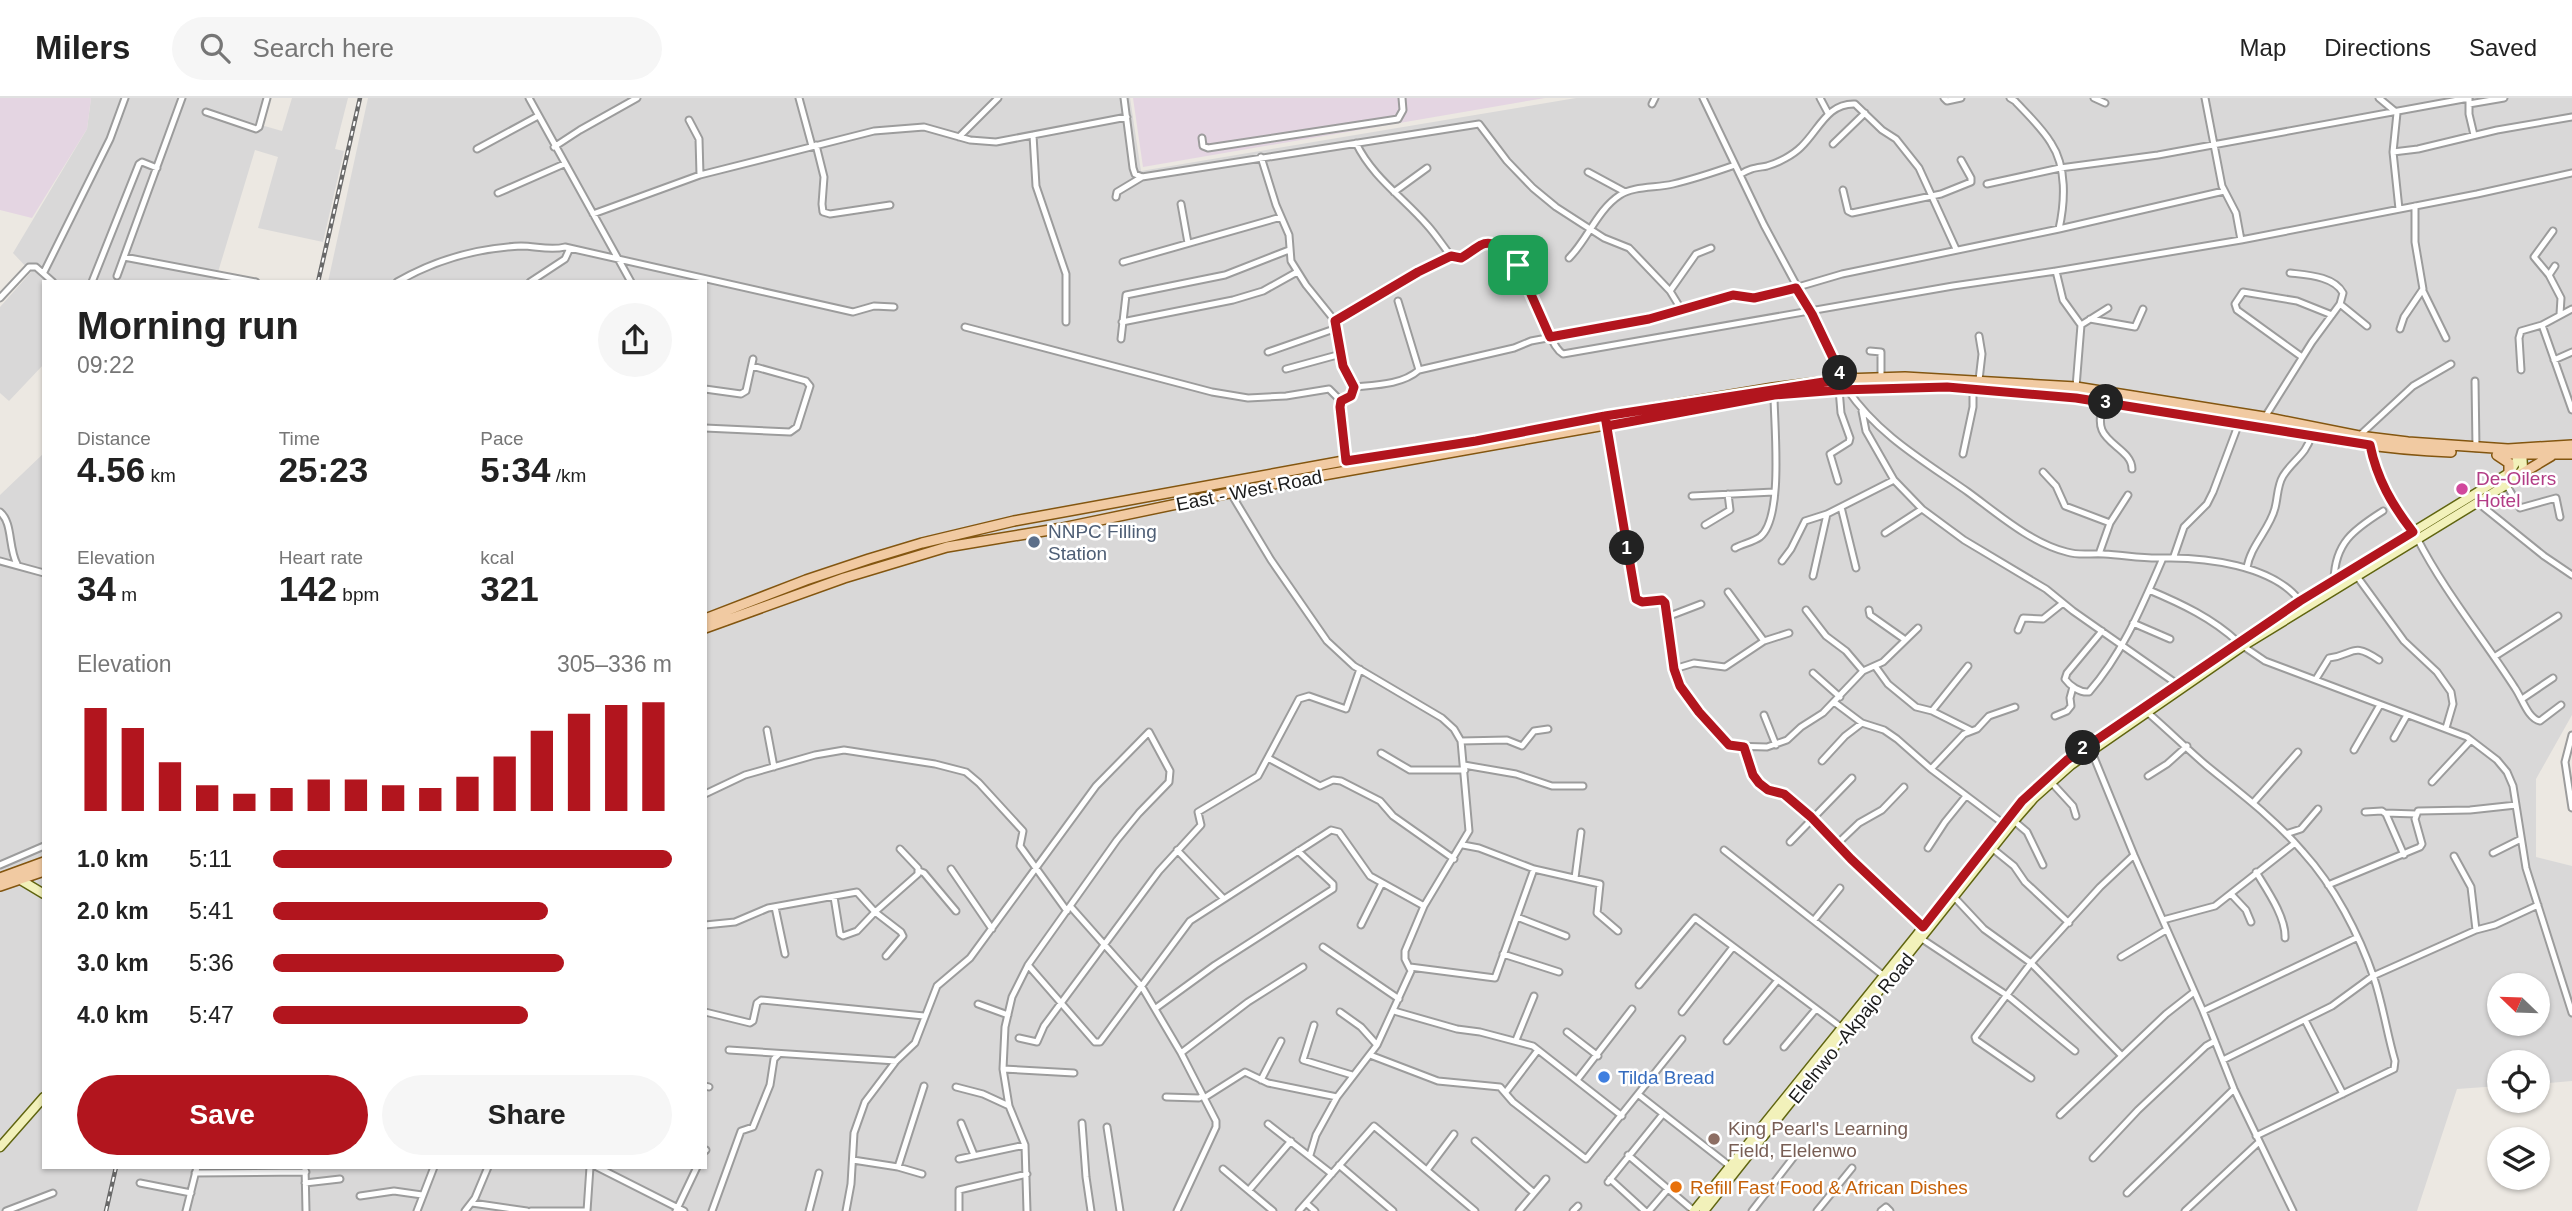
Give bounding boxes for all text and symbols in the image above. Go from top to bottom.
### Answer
search box [172,17,662,80]
text: Milers [35,29,130,66]
icon: search [196,29,234,67]
text: Search here [252,33,394,63]
text: Map [2240,34,2286,61]
text: Directions [2324,34,2431,61]
text: Saved [2469,34,2537,61]
pin [1488,235,1548,295]
icon: arrive [1499,246,1537,284]
button: share [598,303,672,377]
text: Morning run [77,305,299,347]
text: 09:22 [77,352,135,378]
pin: 4 [1822,356,1857,390]
text: 4 [1834,362,1845,383]
pin: 3 [2088,384,2124,420]
text: 3 [2100,391,2111,412]
text: Distance [77,428,151,449]
text: Time [279,428,320,449]
text: Pace [480,428,524,449]
text: 4.56 [77,450,145,489]
text: 25:23 [279,450,368,489]
text: 5:34 [480,450,550,489]
text: km [145,465,176,486]
text: /km [550,465,586,486]
street label: East - West Road [1174,466,1324,515]
place label: De-Oilers Hotel [2476,468,2556,511]
marker: De-Oilers Hotel [2454,481,2470,497]
place label: NNPC Filling Station [1048,521,1157,564]
pin: 1 [1610,531,1644,566]
marker: NNPC Filling Station [1026,534,1042,550]
text: 1 [1621,537,1632,558]
text: Elevation [77,547,155,568]
text: Heart rate [279,547,363,568]
text: kcal [480,547,514,568]
text: 34 [77,569,116,608]
text: 142 [279,569,337,608]
text: 321 [480,569,539,608]
text: m [116,584,137,605]
text: bpm [337,584,379,605]
text: Elevation [77,651,172,677]
text: 305–336 m [557,651,672,677]
pin: 2 [2066,730,2100,766]
text: 2 [2077,737,2088,758]
text: 1.0 km [77,846,149,872]
text: 5:11 [189,846,232,872]
text: 2.0 km [77,898,149,924]
text: 5:41 [189,898,234,924]
street label: Elelnwo -Akpajo Road [1784,949,1918,1108]
text: 3.0 km [77,950,149,976]
text: 5:36 [189,950,234,976]
north arrow [2487,973,2550,1036]
map controls [2487,973,2550,1190]
text: 4.0 km [77,1002,149,1028]
text: 5:47 [189,1002,234,1028]
button: locate [2487,1050,2550,1113]
place label: Tilda Bread [1618,1067,1714,1088]
marker: Tilda Bread [1596,1069,1612,1085]
button: Save [77,1075,368,1155]
button: Share [382,1075,672,1155]
place label: King Pearl's Learning Field, Elelenwo [1728,1118,1908,1161]
button: layers [2487,1127,2550,1190]
marker: King Pearl's Learning Field, Elelenwo [1706,1131,1722,1147]
place label: Refill Fast Food & African Dishes [1690,1177,1968,1198]
marker: Refill Fast Food & African Dishes [1668,1179,1684,1195]

